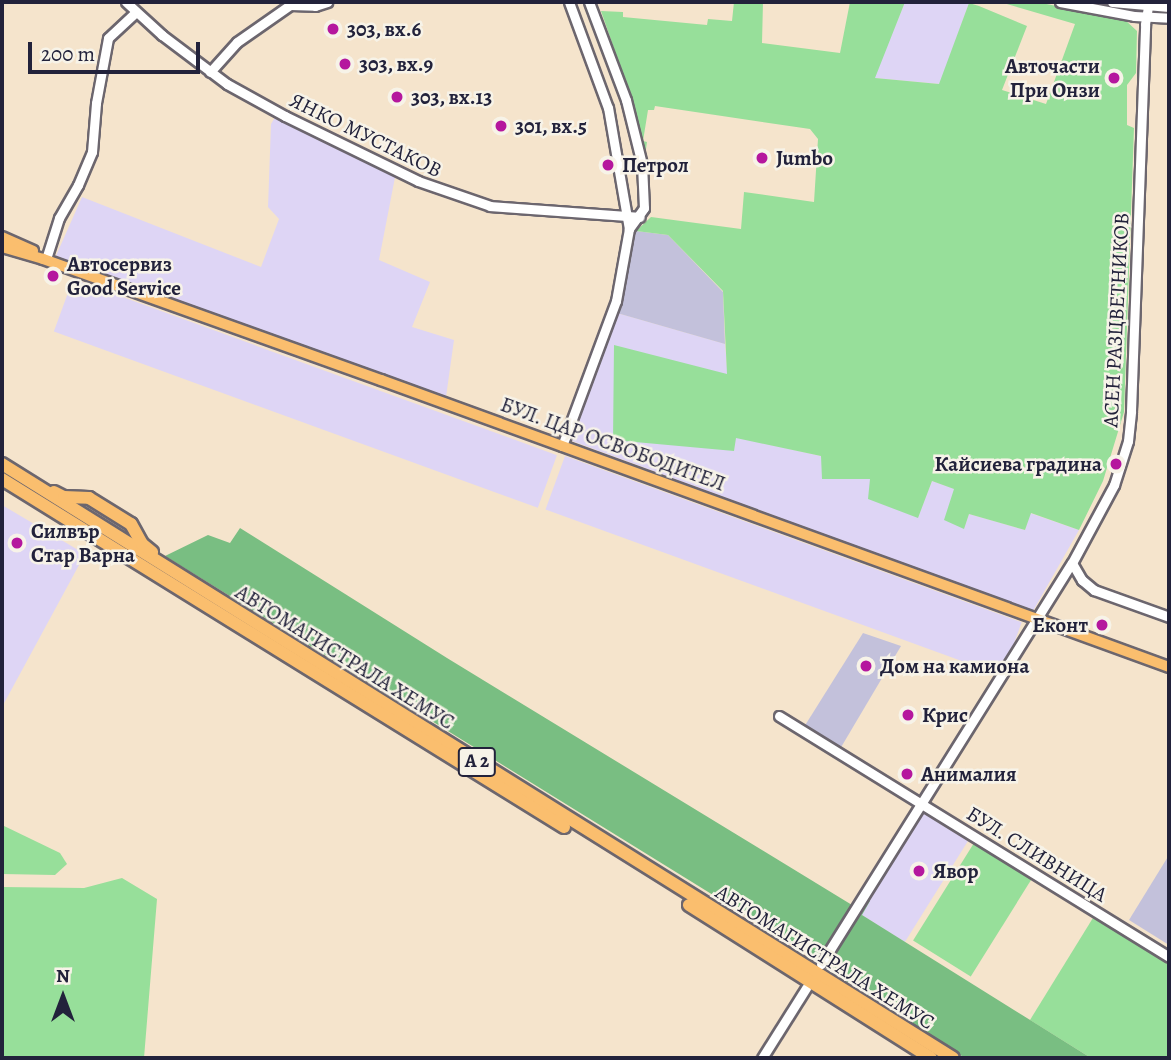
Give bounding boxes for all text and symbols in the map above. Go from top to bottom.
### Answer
place label: 303, вх.6 [347,16,422,42]
marker: 303, вх.6 [325,21,341,37]
scale bar [32,28,203,72]
text: 200 m [41,40,95,68]
place label: 303, вх.9 [359,51,434,77]
place label: Авточасти При Онзи [1005,53,1100,103]
marker: 303, вх.9 [337,56,353,72]
marker: Авточасти При Онзи [1106,70,1122,86]
place label: 303, вх.13 [411,84,493,110]
street label: ЯНКО МУСТАКОВ [286,87,446,183]
marker: 303, вх.13 [389,89,405,105]
place label: 301, вх.5 [515,113,587,139]
marker: 301, вх.5 [493,118,509,134]
place label: Jumbo [776,145,833,171]
marker: Jumbo [754,150,770,166]
place label: Петрол [622,152,689,178]
marker: Петрол [600,157,616,173]
street label: АСЕН РАЗЦВЕТНИКОВ [1098,212,1134,428]
place label: Автосервиз Good Service [67,251,181,301]
marker: Автосервиз Good Service [45,268,61,284]
street label: БУЛ. ЦАР ОСВОБОДИТЕЛ [497,391,729,497]
place label: Кайсиева градина [935,451,1102,477]
marker: Кайсиева градина [1108,456,1124,472]
place label: Силвър Стар Варна [31,518,135,568]
marker: Силвър Стар Варна [9,535,25,551]
street label: АВТОМАГИСТРАЛА ХЕМУС [231,579,459,735]
place label: Еконт [1032,612,1088,638]
marker: Еконт [1094,617,1110,633]
place label: Дом на камиона [880,653,1029,679]
marker: Дом на камиона [858,658,874,674]
place label: Крис [922,702,968,728]
marker: Крис [900,707,916,723]
road number: A 2 [458,747,496,778]
place label: Анималия [921,761,1017,787]
marker: Анималия [899,766,915,782]
street label: БУЛ. СЛИВНИЦА [962,801,1112,907]
place label: Явор [933,858,978,884]
marker: Явор [911,863,927,879]
street label: АВТОМАГИСТРАЛА ХЕМУС [711,879,939,1035]
north arrow [28,962,98,1032]
text: N [56,963,70,989]

